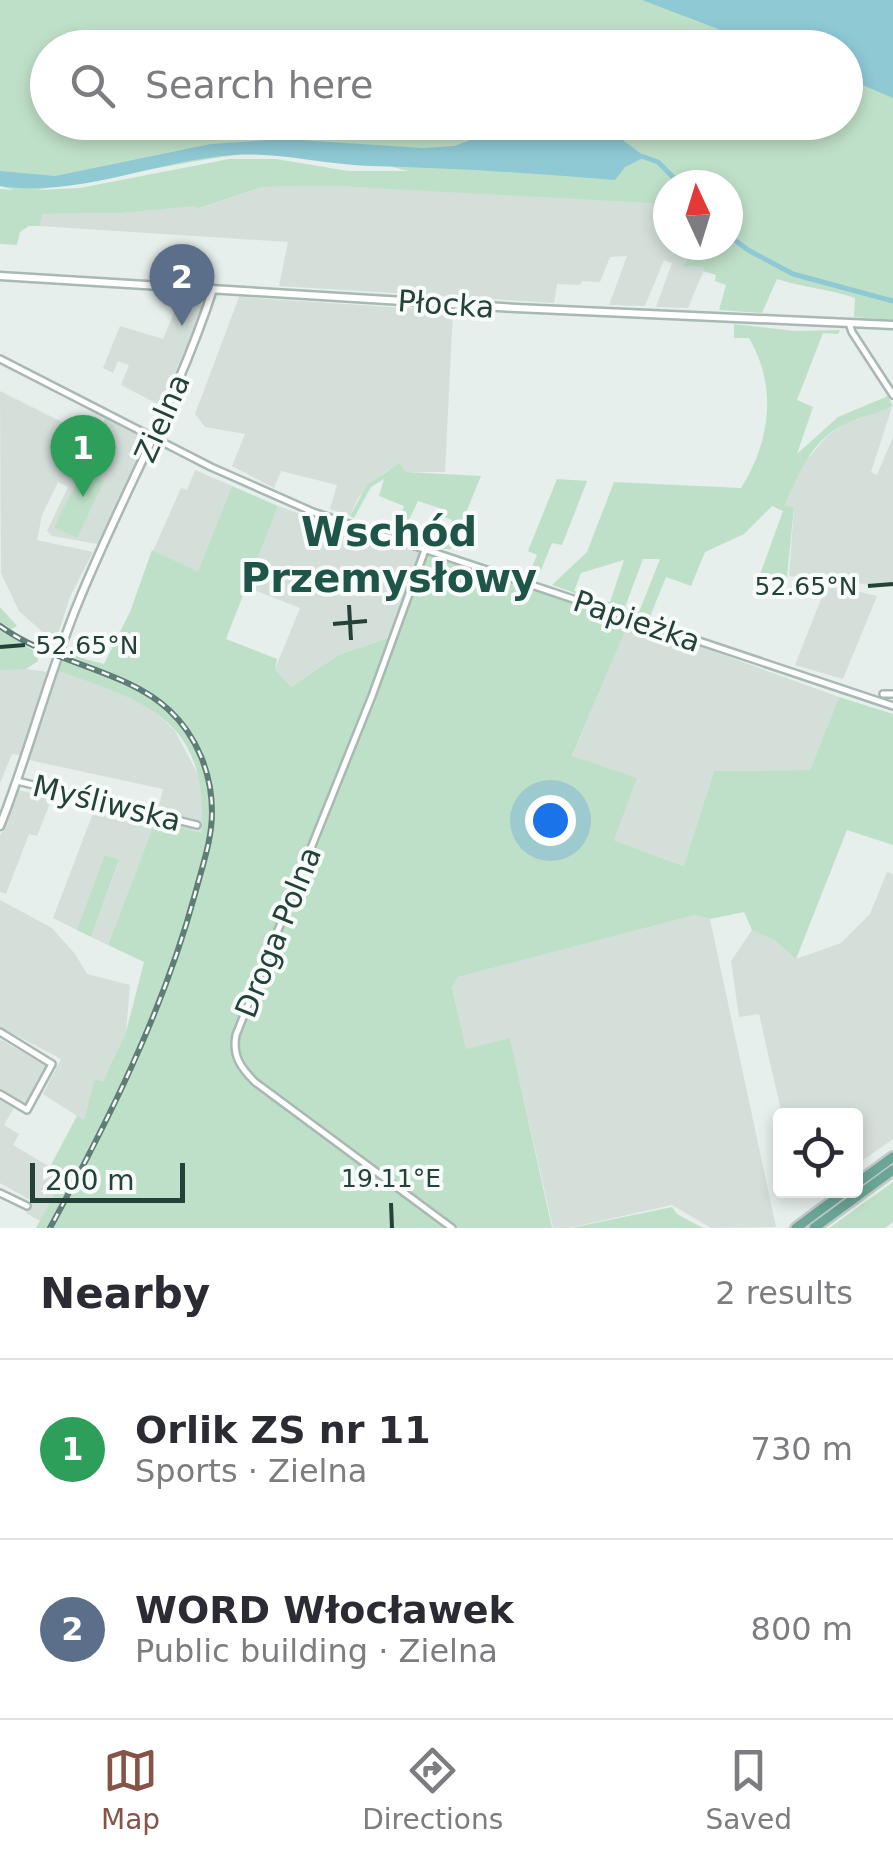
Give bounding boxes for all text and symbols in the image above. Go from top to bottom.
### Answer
search box [30,30,863,140]
icon: search [65,58,120,113]
text: Search here [145,63,373,107]
north arrow [653,170,743,260]
pin: 2 [150,244,214,326]
street label: Płocka [397,283,495,325]
street label: Zielna [127,368,197,468]
pin: 1 [51,414,116,497]
district label: Wschód Przemysłowy [241,509,537,601]
text: 52.65°N [755,572,857,601]
street label: Papieżka [569,583,705,659]
text: 52.65°N [36,631,138,660]
street label: Myśliwska [29,768,185,838]
your location [525,795,576,846]
street label: Droga Polna [228,841,328,1023]
map controls [773,1108,863,1198]
button: locate [773,1108,863,1198]
scale bar [30,1158,185,1202]
text: 200 m [45,1164,135,1197]
text: 19.11°E [341,1164,441,1193]
text: Nearby [40,1269,210,1318]
text: 2 results [715,1274,853,1312]
text: Orlik ZS nr 11 [135,1408,431,1452]
text: 1 [61,1430,84,1468]
text: 730 m [751,1430,853,1468]
text: Sports · Zielna [135,1452,367,1490]
text: WORD Włocławek [135,1588,514,1632]
text: 2 [61,1610,84,1648]
text: 800 m [751,1610,853,1648]
text: Public building · Zielna [135,1632,498,1670]
tab: Map [101,1743,160,1836]
tab: Directions [362,1743,503,1836]
tab: Saved [705,1743,792,1836]

